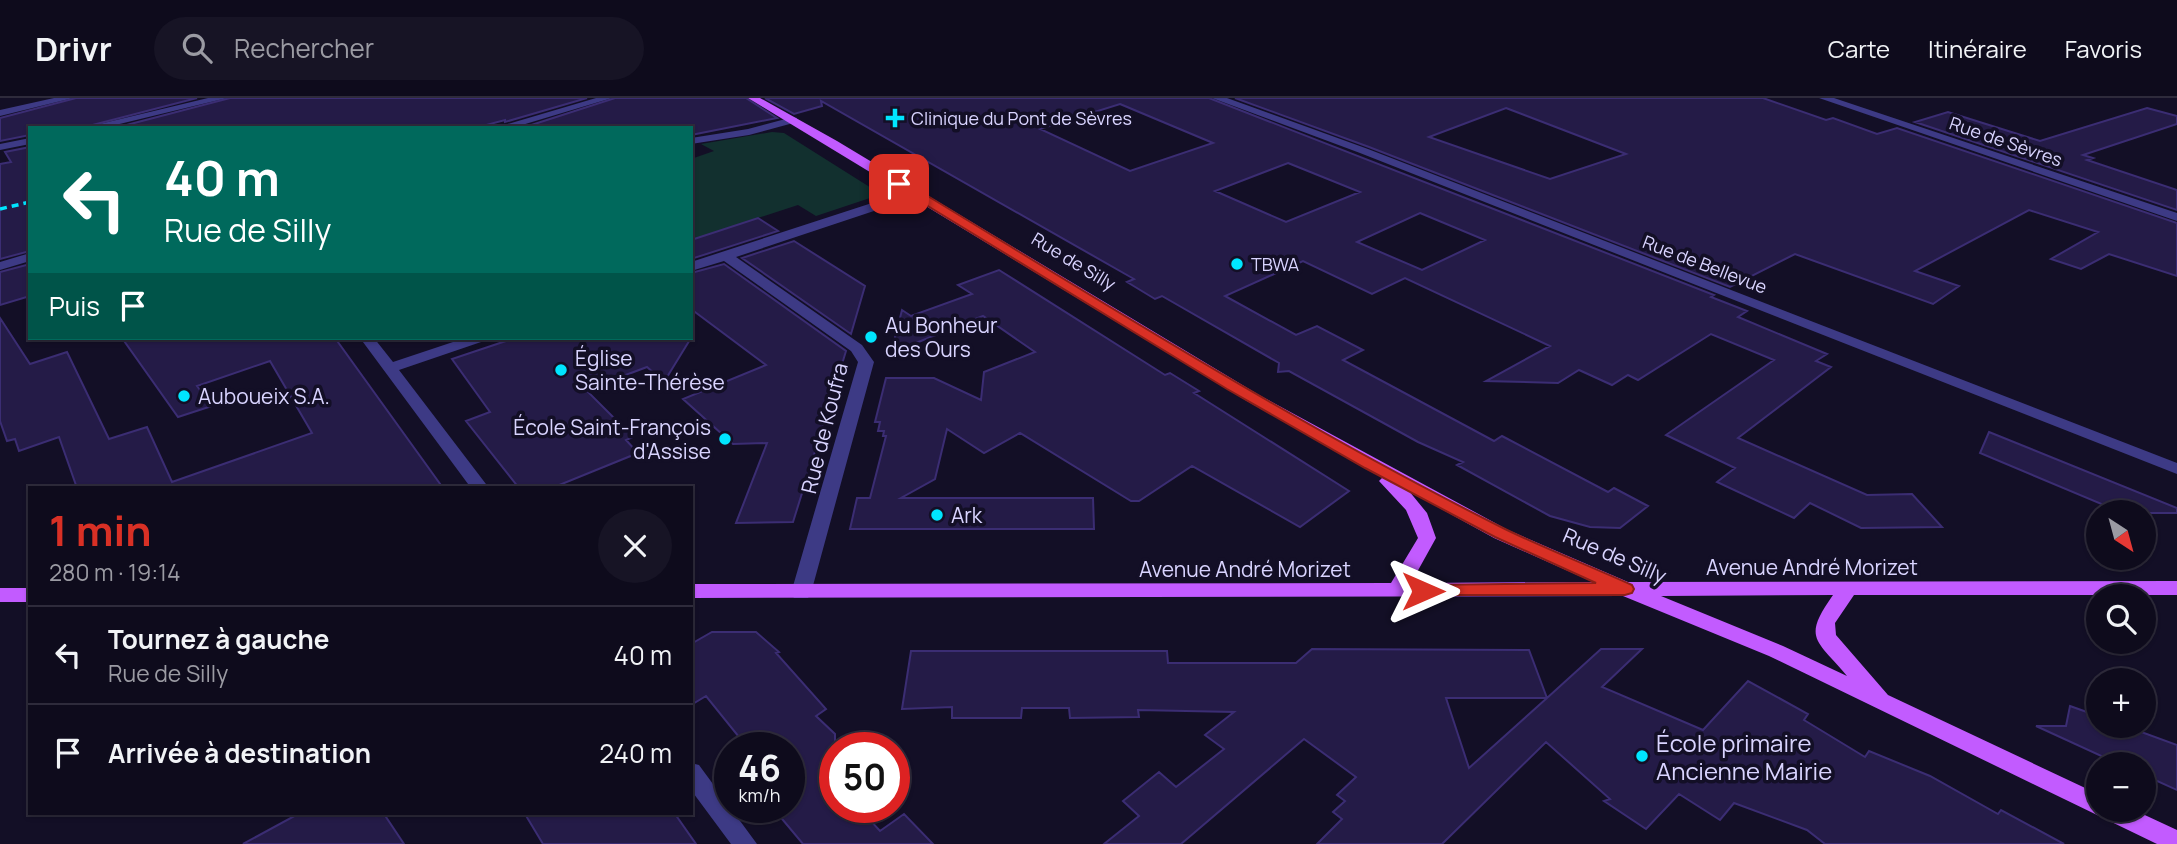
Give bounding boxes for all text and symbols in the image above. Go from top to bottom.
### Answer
search box [154,17,644,80]
text: Drivr [35,26,112,71]
icon: search [178,29,216,67]
text: Rechercher [234,30,374,66]
text: Carte [1828,32,1890,65]
text: Itinéraire [1928,32,2027,65]
text: Favoris [2065,32,2142,65]
place label: Clinique du Pont de Sèvres [911,106,1132,130]
marker: Clinique du Pont de Sèvres [885,108,905,128]
street label: Rue de Sèvres [1946,111,2066,171]
text: 40 m [164,144,280,211]
icon: left [49,154,140,245]
pin [869,154,929,214]
icon: arrive [880,165,918,203]
text: Rue de Silly [164,208,331,252]
street label: Rue de Silly [1027,226,1121,296]
street label: Rue de Bellevue [1639,229,1771,299]
place label: TBWA [1251,252,1300,276]
marker: TBWA [1229,256,1245,272]
icon: arrive [114,287,152,325]
text: Puis [49,288,100,324]
place label: Au Bonheur des Ours [885,311,998,363]
marker: Au Bonheur des Ours [863,329,879,345]
place label: Église Sainte-Thérèse [575,344,725,396]
street label: Rue de Koufra [794,360,854,496]
marker: Église Sainte-Thérèse [553,362,569,378]
place label: Auboueix S.A. [198,382,330,410]
marker: Auboueix S.A. [176,388,192,404]
place label: École Saint-François d'Assise [513,413,711,465]
marker: École Saint-François d'Assise [717,431,733,447]
north arrow [2086,500,2156,570]
map controls [2086,500,2156,822]
text: 1 min [49,501,152,559]
place label: Ark [951,501,983,529]
marker: Ark [929,507,945,523]
button: close [598,509,672,583]
street label: Rue de Silly [1559,521,1671,589]
street label: Avenue André Morizet [1706,553,1918,581]
position arrow [1386,554,1460,628]
street label: Avenue André Morizet [1139,555,1351,583]
text: 280 m · 19:14 [49,556,181,588]
button: search [2086,584,2156,654]
text: Tournez à gauche [108,621,329,657]
icon: left [49,636,87,674]
text: 40 m [614,637,672,673]
text: Rue de Silly [108,657,228,689]
button: + [2086,668,2156,738]
place label: École primaire Ancienne Mairie [1656,726,1832,787]
speed limit sign: 50 [819,732,910,823]
icon: arrive [49,734,87,772]
text: Arrivée à destination [108,735,371,771]
text: 240 m [599,735,672,771]
text: 46 [738,744,781,792]
marker: École primaire Ancienne Mairie [1634,748,1650,764]
button: − [2086,752,2156,822]
text: km/h [739,783,780,807]

